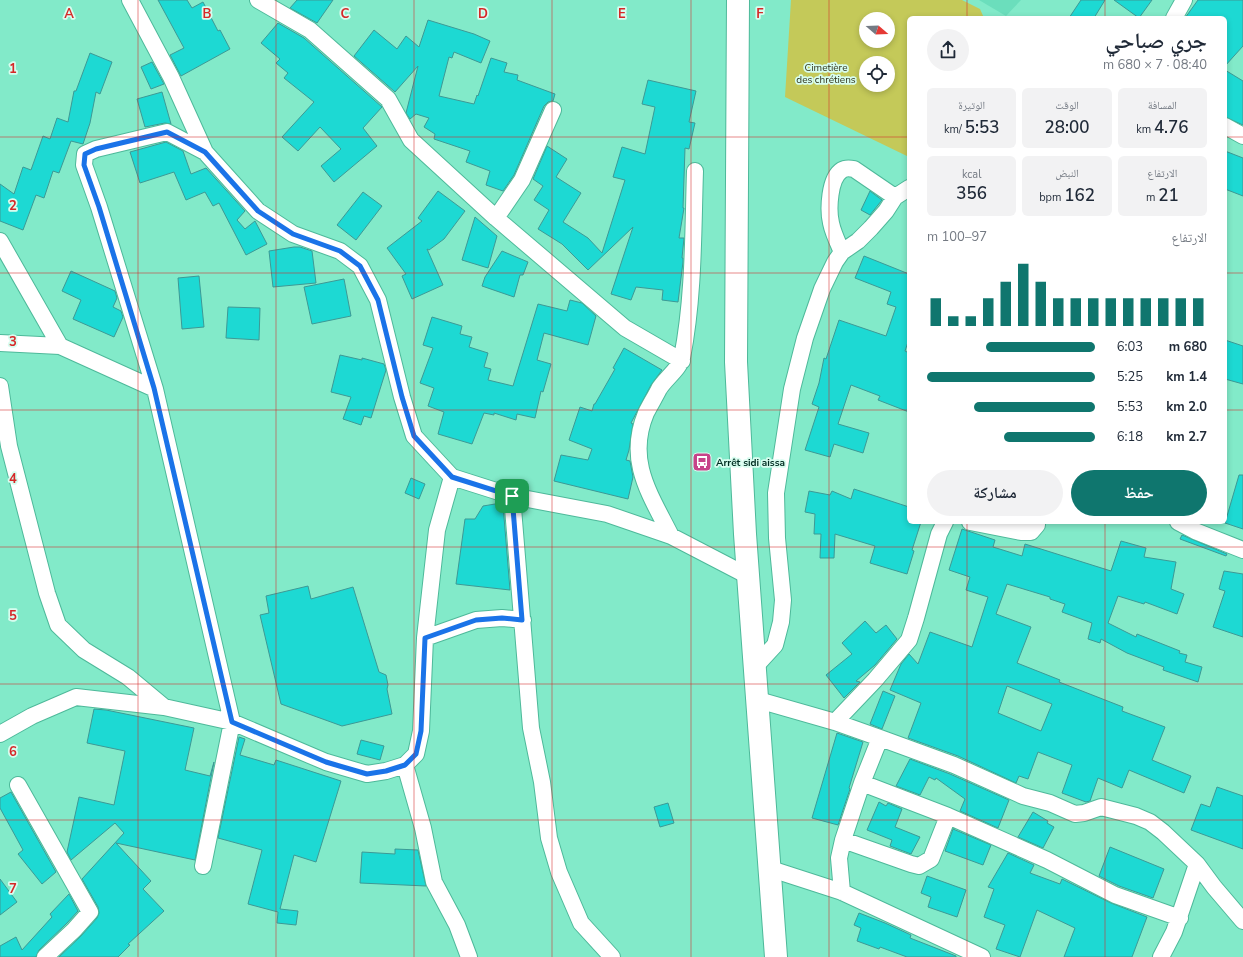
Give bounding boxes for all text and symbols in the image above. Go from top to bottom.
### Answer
text: A [64,5,74,23]
text: B [203,5,212,23]
text: C [341,5,350,23]
text: D [478,5,488,23]
text: E [618,5,626,23]
text: F [756,5,764,23]
north arrow [859,12,895,48]
map controls [859,12,895,92]
text: جري صباحي [1105,26,1207,56]
button: share [927,29,969,71]
button: locate [859,56,895,92]
text: 08:40 · 7 × 680 m [1103,56,1207,74]
text: 1 [9,60,17,78]
park label: Cimetière des chrétiens [796,61,856,87]
text: الوتيرة [958,98,985,113]
text: الوقت [1055,98,1079,113]
text: المسافة [1148,98,1177,113]
text: 5:53 [965,116,999,139]
text: 28:00 [1045,116,1089,139]
text: 4.76 [1154,116,1189,139]
text: /km [944,122,965,137]
text: km [1136,122,1154,137]
text: النبض [1055,166,1079,181]
text: الارتفاع [1147,166,1177,181]
text: kcal [962,167,981,182]
text: 356 [956,182,987,205]
text: 162 [1064,184,1095,207]
text: 21 [1158,184,1179,207]
text: bpm [1039,190,1064,205]
text: m [1146,190,1158,205]
text: 2 [9,197,17,215]
text: 97–100 m [927,228,987,246]
text: الارتفاع [1172,229,1207,247]
text: 3 [9,333,17,351]
text: 6:03 [1117,338,1143,356]
text: 680 m [1169,338,1207,356]
text: 5:25 [1117,368,1143,386]
text: 1.4 km [1166,368,1207,386]
text: 5:53 [1117,398,1143,416]
text: 2.0 km [1166,398,1207,416]
text: 6:18 [1117,428,1143,446]
text: 2.7 km [1166,428,1207,446]
bus stop icon: Arrêt sidi aissa [691,451,713,473]
place label: Arrêt sidi aissa [716,456,785,470]
text: 4 [9,470,17,488]
button: مشاركة [927,470,1063,516]
button: حفظ [1071,470,1207,516]
pin [495,479,529,513]
icon: arrive [501,485,523,507]
text: 5 [9,607,17,625]
text: 6 [9,743,17,761]
text: 7 [9,880,17,898]

